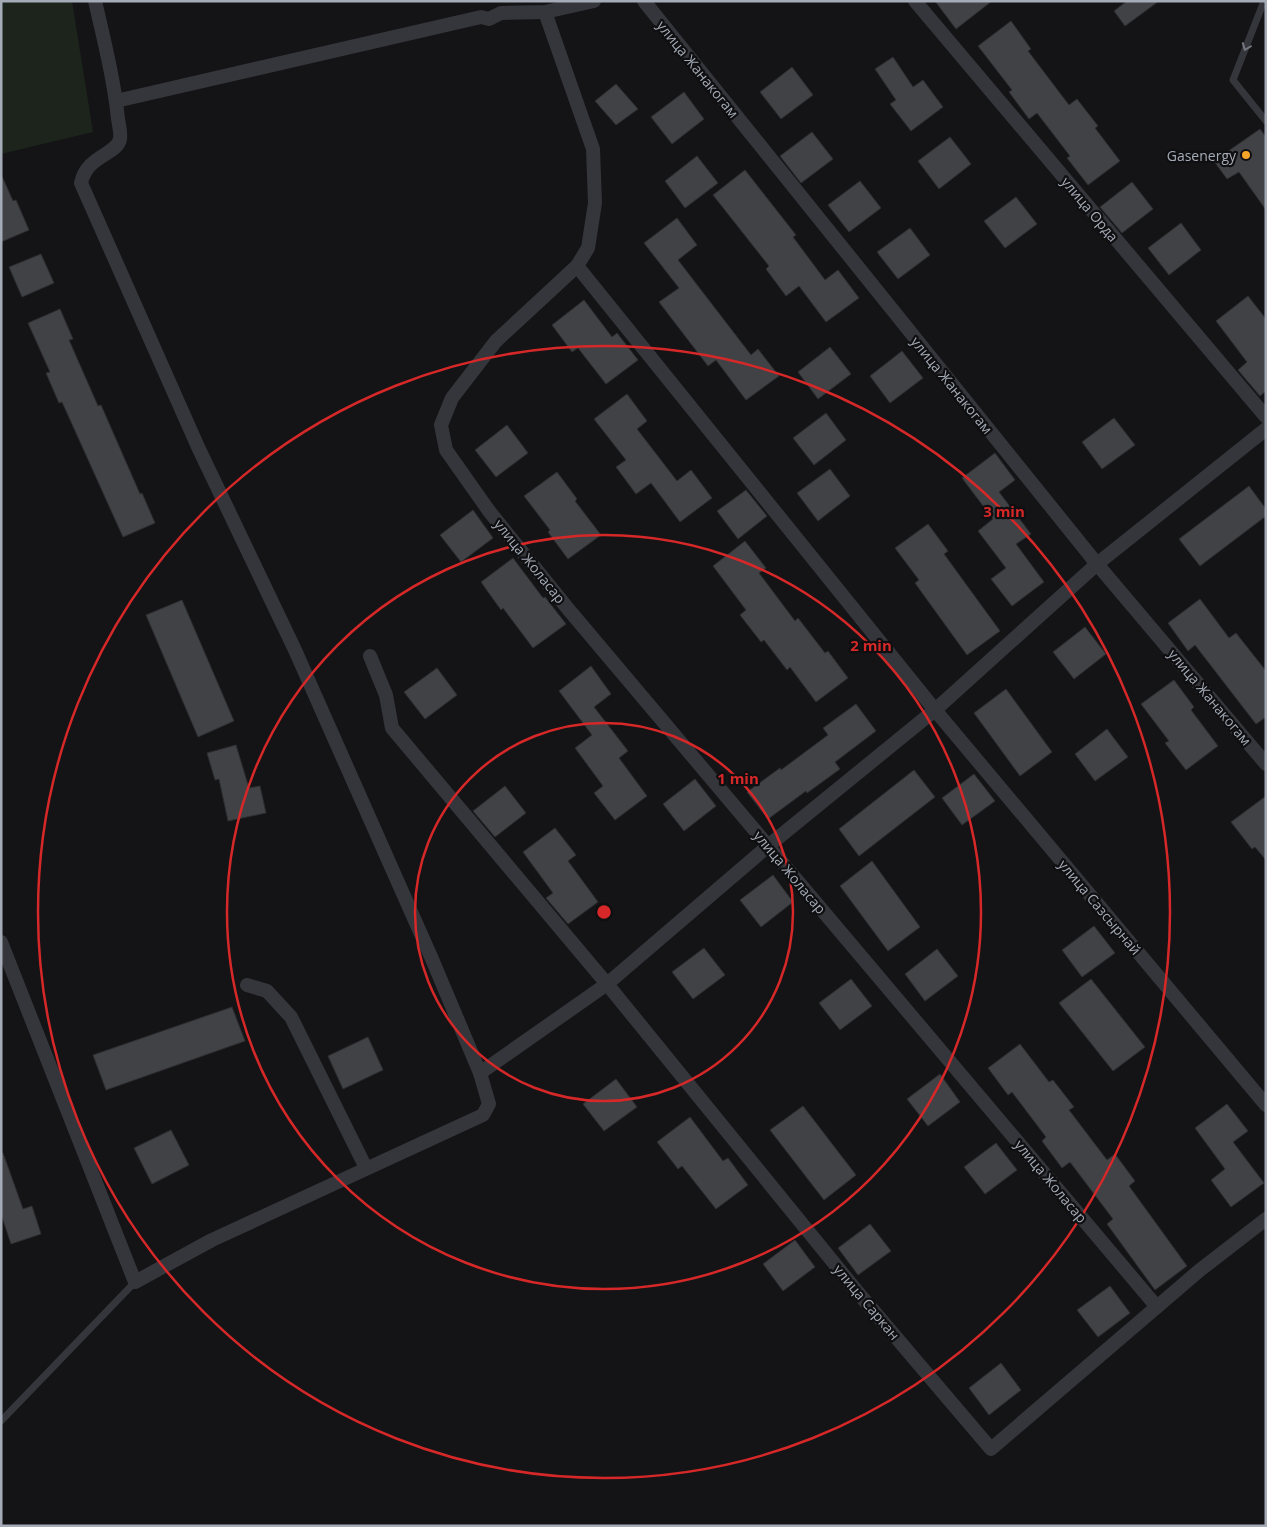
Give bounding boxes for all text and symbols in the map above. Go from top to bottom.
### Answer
street label: улица Жанакогам [653,16,743,122]
one-way arrow [1242,42,1252,51]
place label: Gasenergy [1167,146,1237,165]
marker: Gasenergy [1240,149,1252,161]
street label: улица Орда [1057,172,1123,246]
street label: улица Жанакогам [907,332,997,438]
text: 3 min [983,501,1025,521]
street label: улица Жоласар [490,515,570,607]
text: 2 min [850,635,892,655]
street label: улица Жанакогам [1164,645,1256,749]
text: 1 min [717,768,759,788]
street label: улица Жоласар [750,826,830,918]
street label: улица Сазсырнай [1054,855,1146,959]
centre of rings [595,903,613,921]
street label: улица Жоласар [1011,1135,1091,1227]
street label: улица Саркан [830,1260,904,1344]

